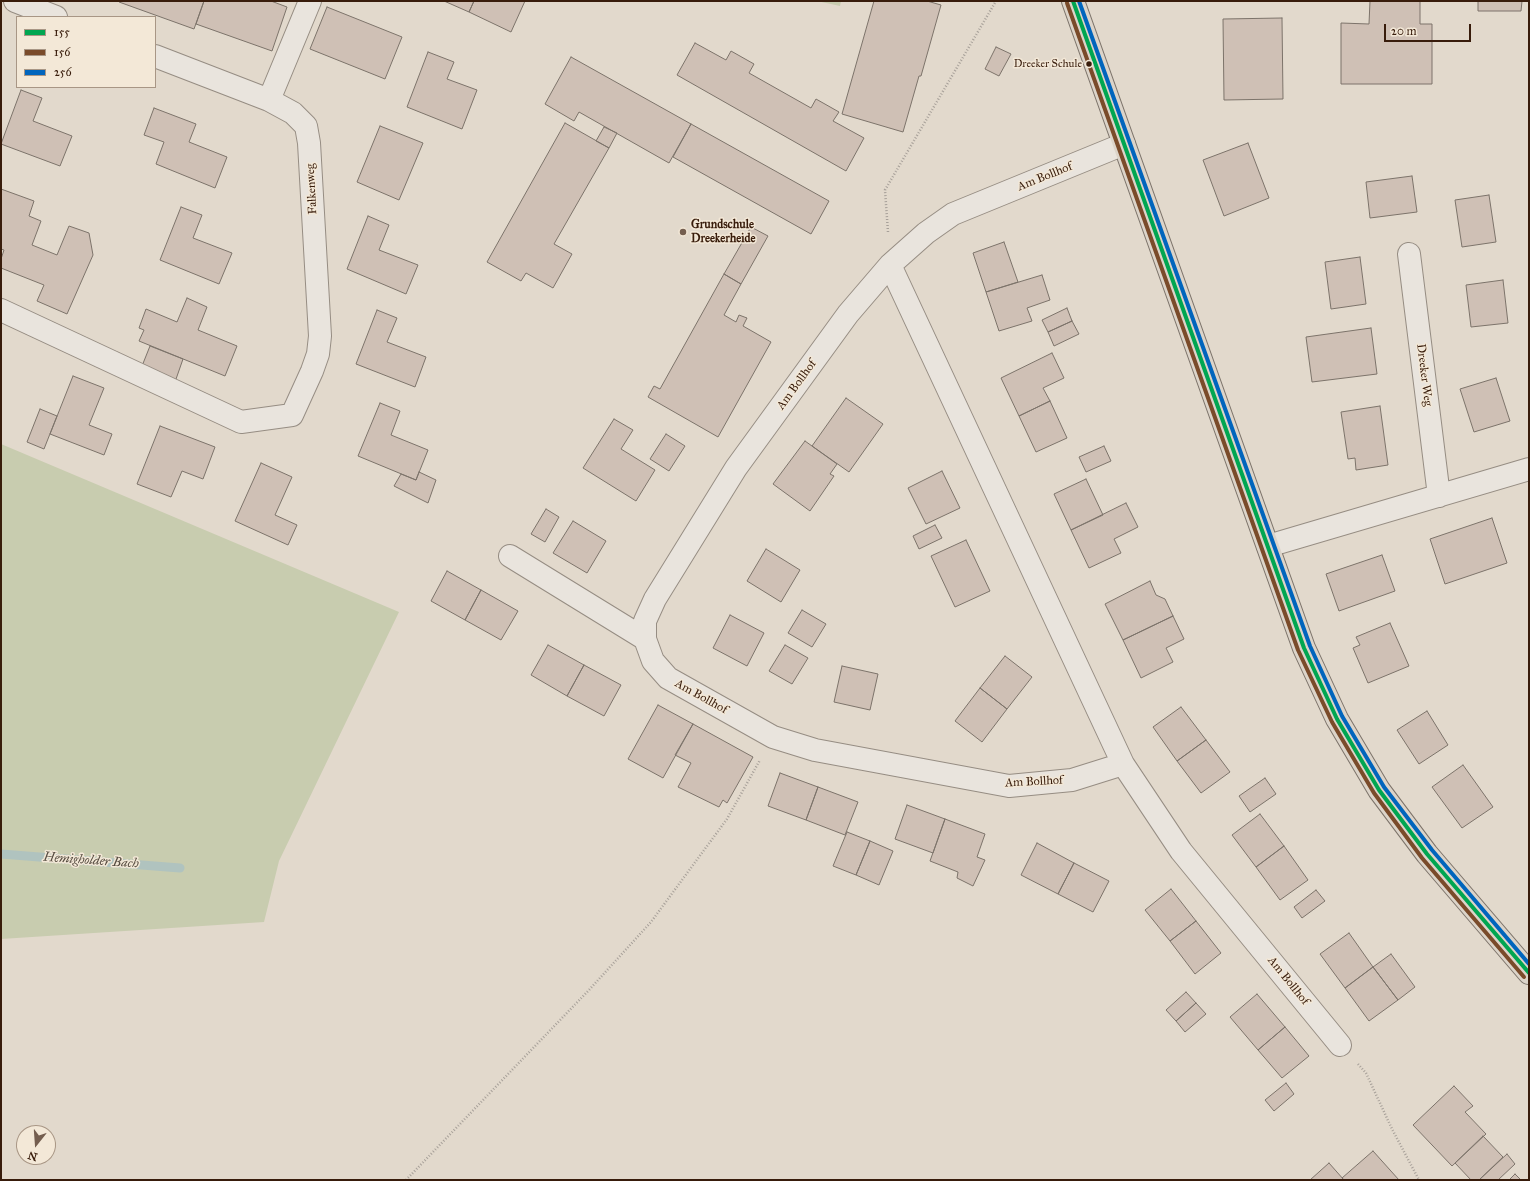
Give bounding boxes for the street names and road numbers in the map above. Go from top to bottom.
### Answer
street label: Am Bollhof [1015,159,1075,195]
street label: Falkenweg [303,163,321,215]
street label: Dreeker Weg [1413,343,1435,407]
street label: Am Bollhof [774,357,820,413]
street label: Am Bollhof [672,677,730,717]
street label: Am Bollhof [1005,773,1063,791]
street label: Am Bollhof [1264,954,1312,1008]

